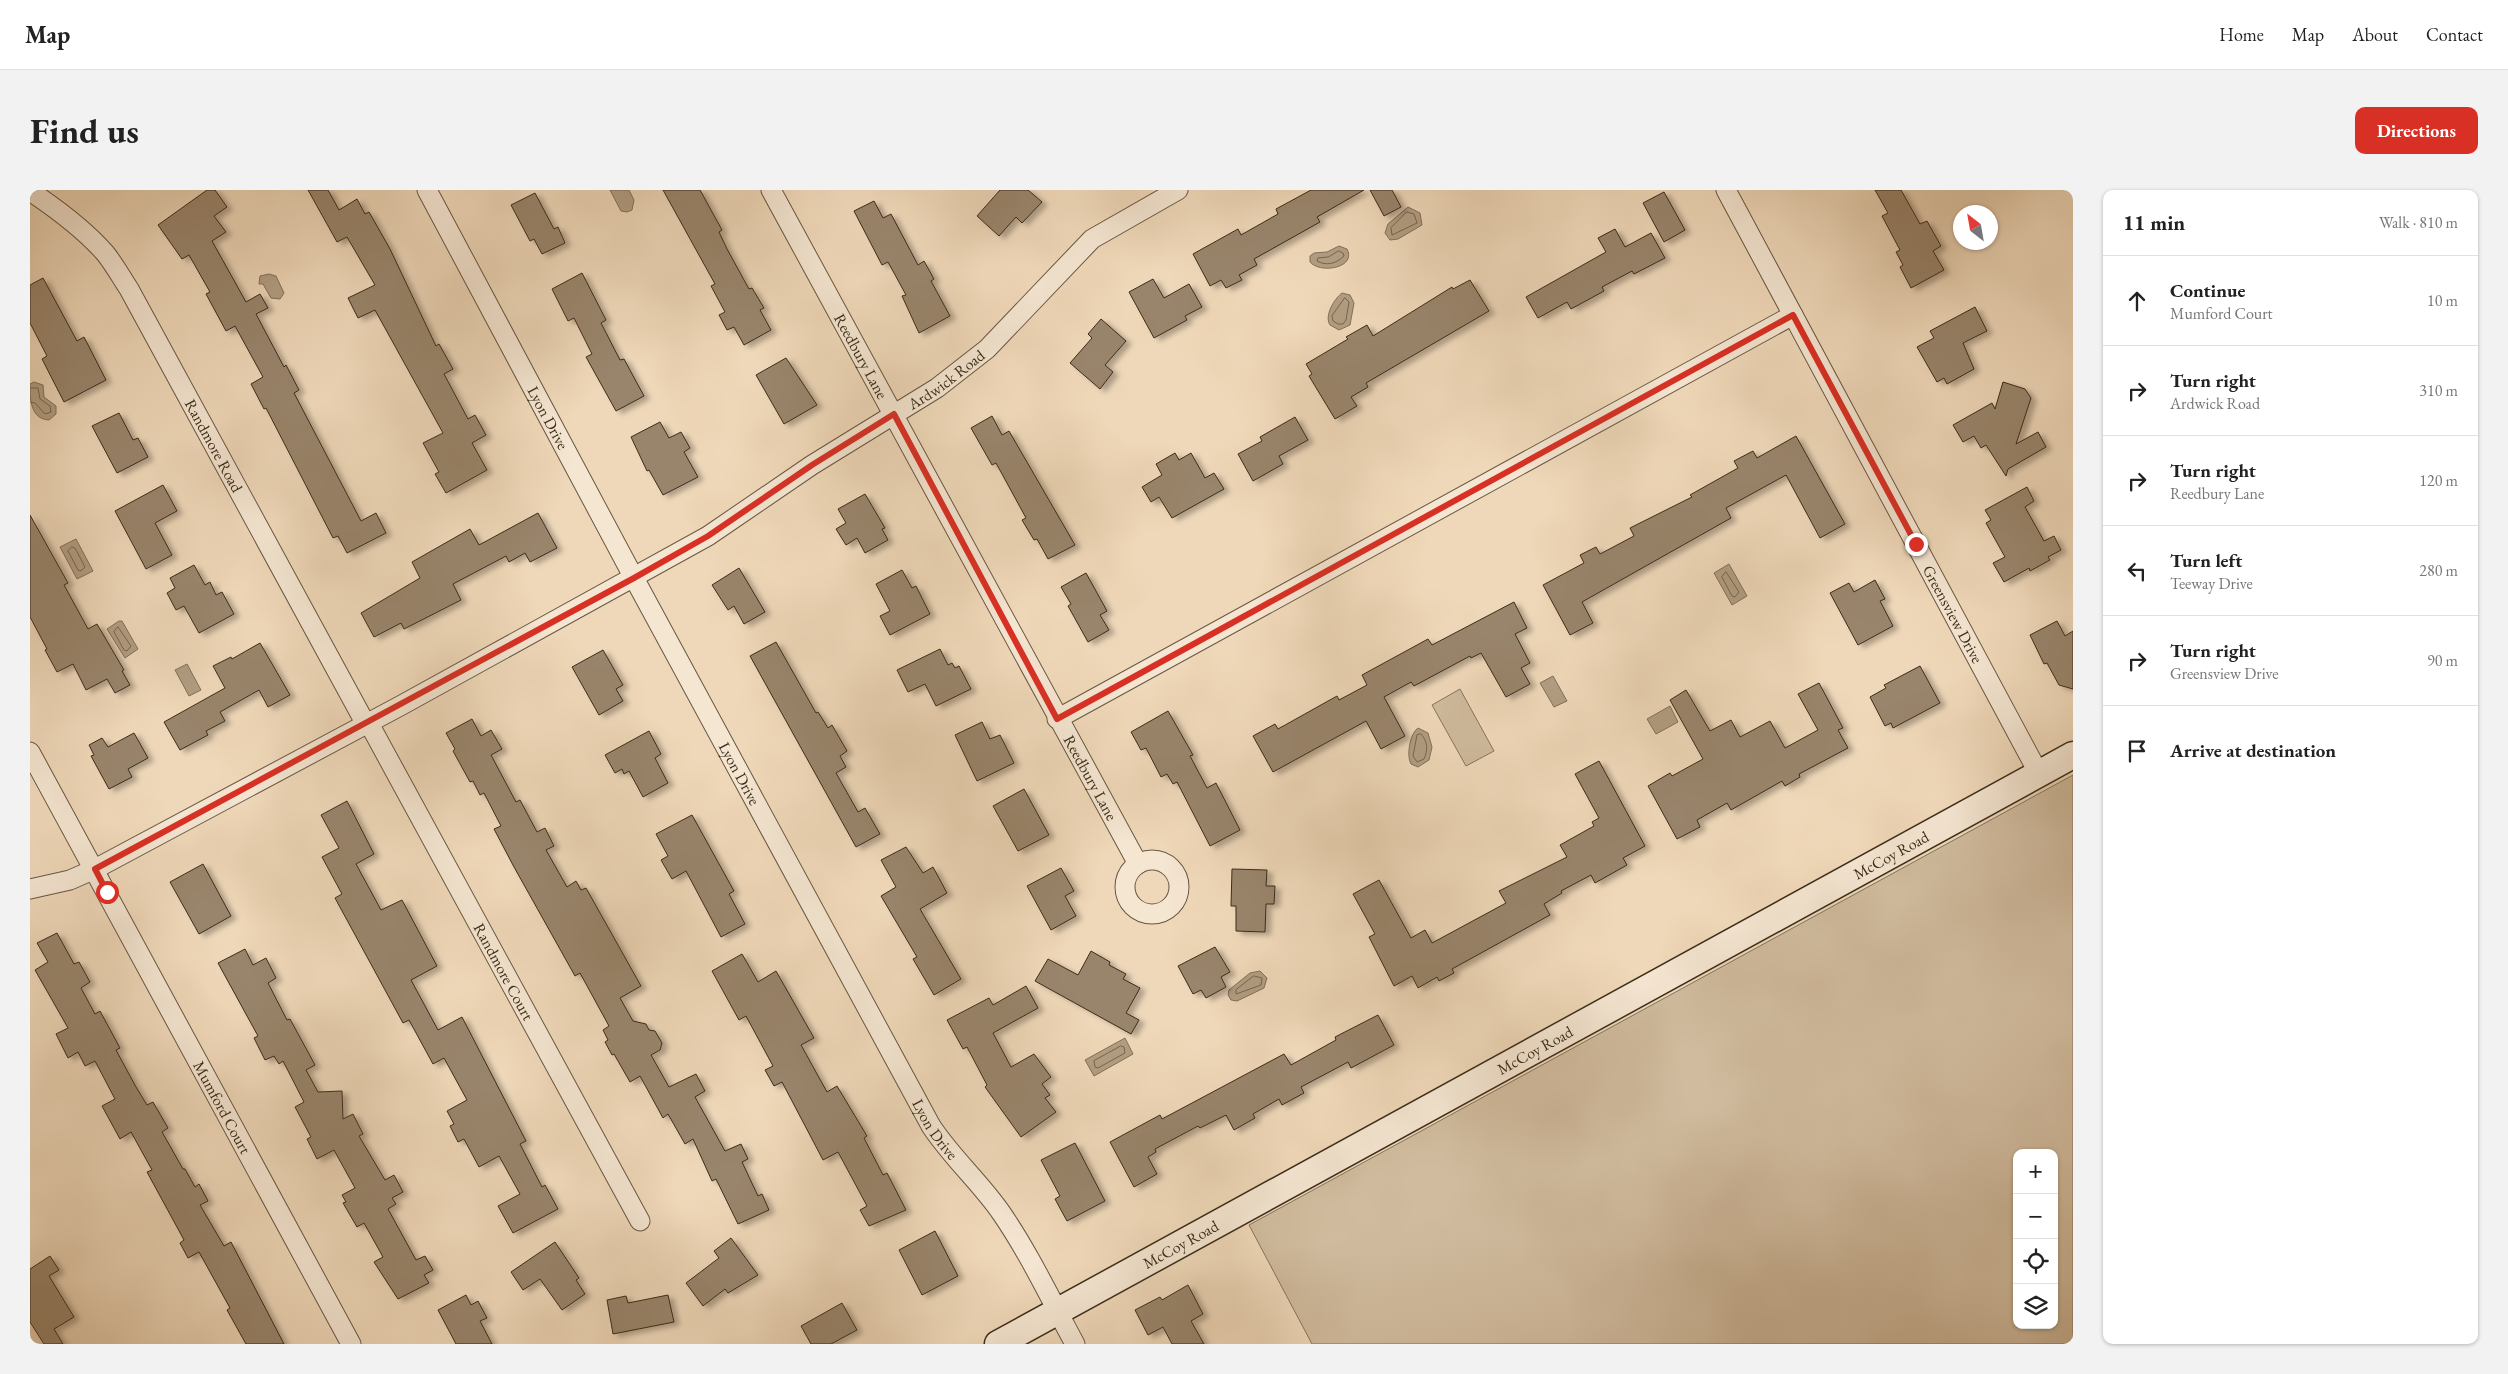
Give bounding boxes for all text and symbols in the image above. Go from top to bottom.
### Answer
text: Map [25,19,70,50]
text: Home [2219,23,2264,46]
text: Map [2292,23,2324,46]
text: About [2352,23,2398,46]
text: Contact [2426,23,2483,46]
button: Directions [2355,107,2478,154]
text: Find us [30,108,139,153]
north arrow [1953,205,1998,250]
text: 11 min [2123,209,2185,236]
text: Walk · 810 m [2379,212,2458,233]
text: Continue [2170,278,2245,303]
icon: ahead [2123,287,2151,315]
text: 10 m [2427,290,2458,311]
text: Mumford Court [2170,303,2273,324]
street label: Reedbury Lane [829,310,893,403]
street label: Ardwick Road [903,344,990,415]
text: Turn right [2170,368,2256,393]
icon: right [2123,377,2151,405]
text: 310 m [2419,380,2458,401]
street label: Lyon Drive [523,383,573,453]
text: Ardwick Road [2170,393,2260,414]
street label: Randmore Road [180,395,248,497]
text: Turn right [2170,458,2256,483]
icon: right [2123,467,2151,495]
text: 120 m [2419,470,2458,491]
text: Reedbury Lane [2170,483,2264,504]
route end [1905,533,1928,556]
text: Turn left [2170,548,2242,573]
icon: left [2123,557,2151,585]
text: 280 m [2419,560,2458,581]
street label: Greensview Drive [1918,561,1988,667]
text: Teeway Drive [2170,573,2253,594]
text: Turn right [2170,638,2256,663]
icon: right [2123,647,2151,675]
text: 90 m [2427,650,2458,671]
text: Greensview Drive [2170,663,2278,684]
street label: Reedbury Lane [1059,731,1122,824]
icon: arrive [2123,737,2151,765]
street label: Lyon Drive [714,738,765,809]
text: Arrive at destination [2170,738,2336,763]
street label: McCoy Road [1849,826,1933,884]
route start [96,881,119,904]
street label: Randmore Court [469,919,539,1024]
street label: McCoy Road [1493,1021,1577,1080]
street label: Mumford Court [188,1057,256,1158]
street label: Lyon Drive [907,1095,963,1164]
map controls [2013,1149,2058,1329]
button: + [2013,1149,2058,1194]
button: − [2013,1194,2058,1239]
street label: McCoy Road [1139,1215,1223,1274]
button: locate [2013,1239,2058,1284]
button: layers [2013,1284,2058,1329]

